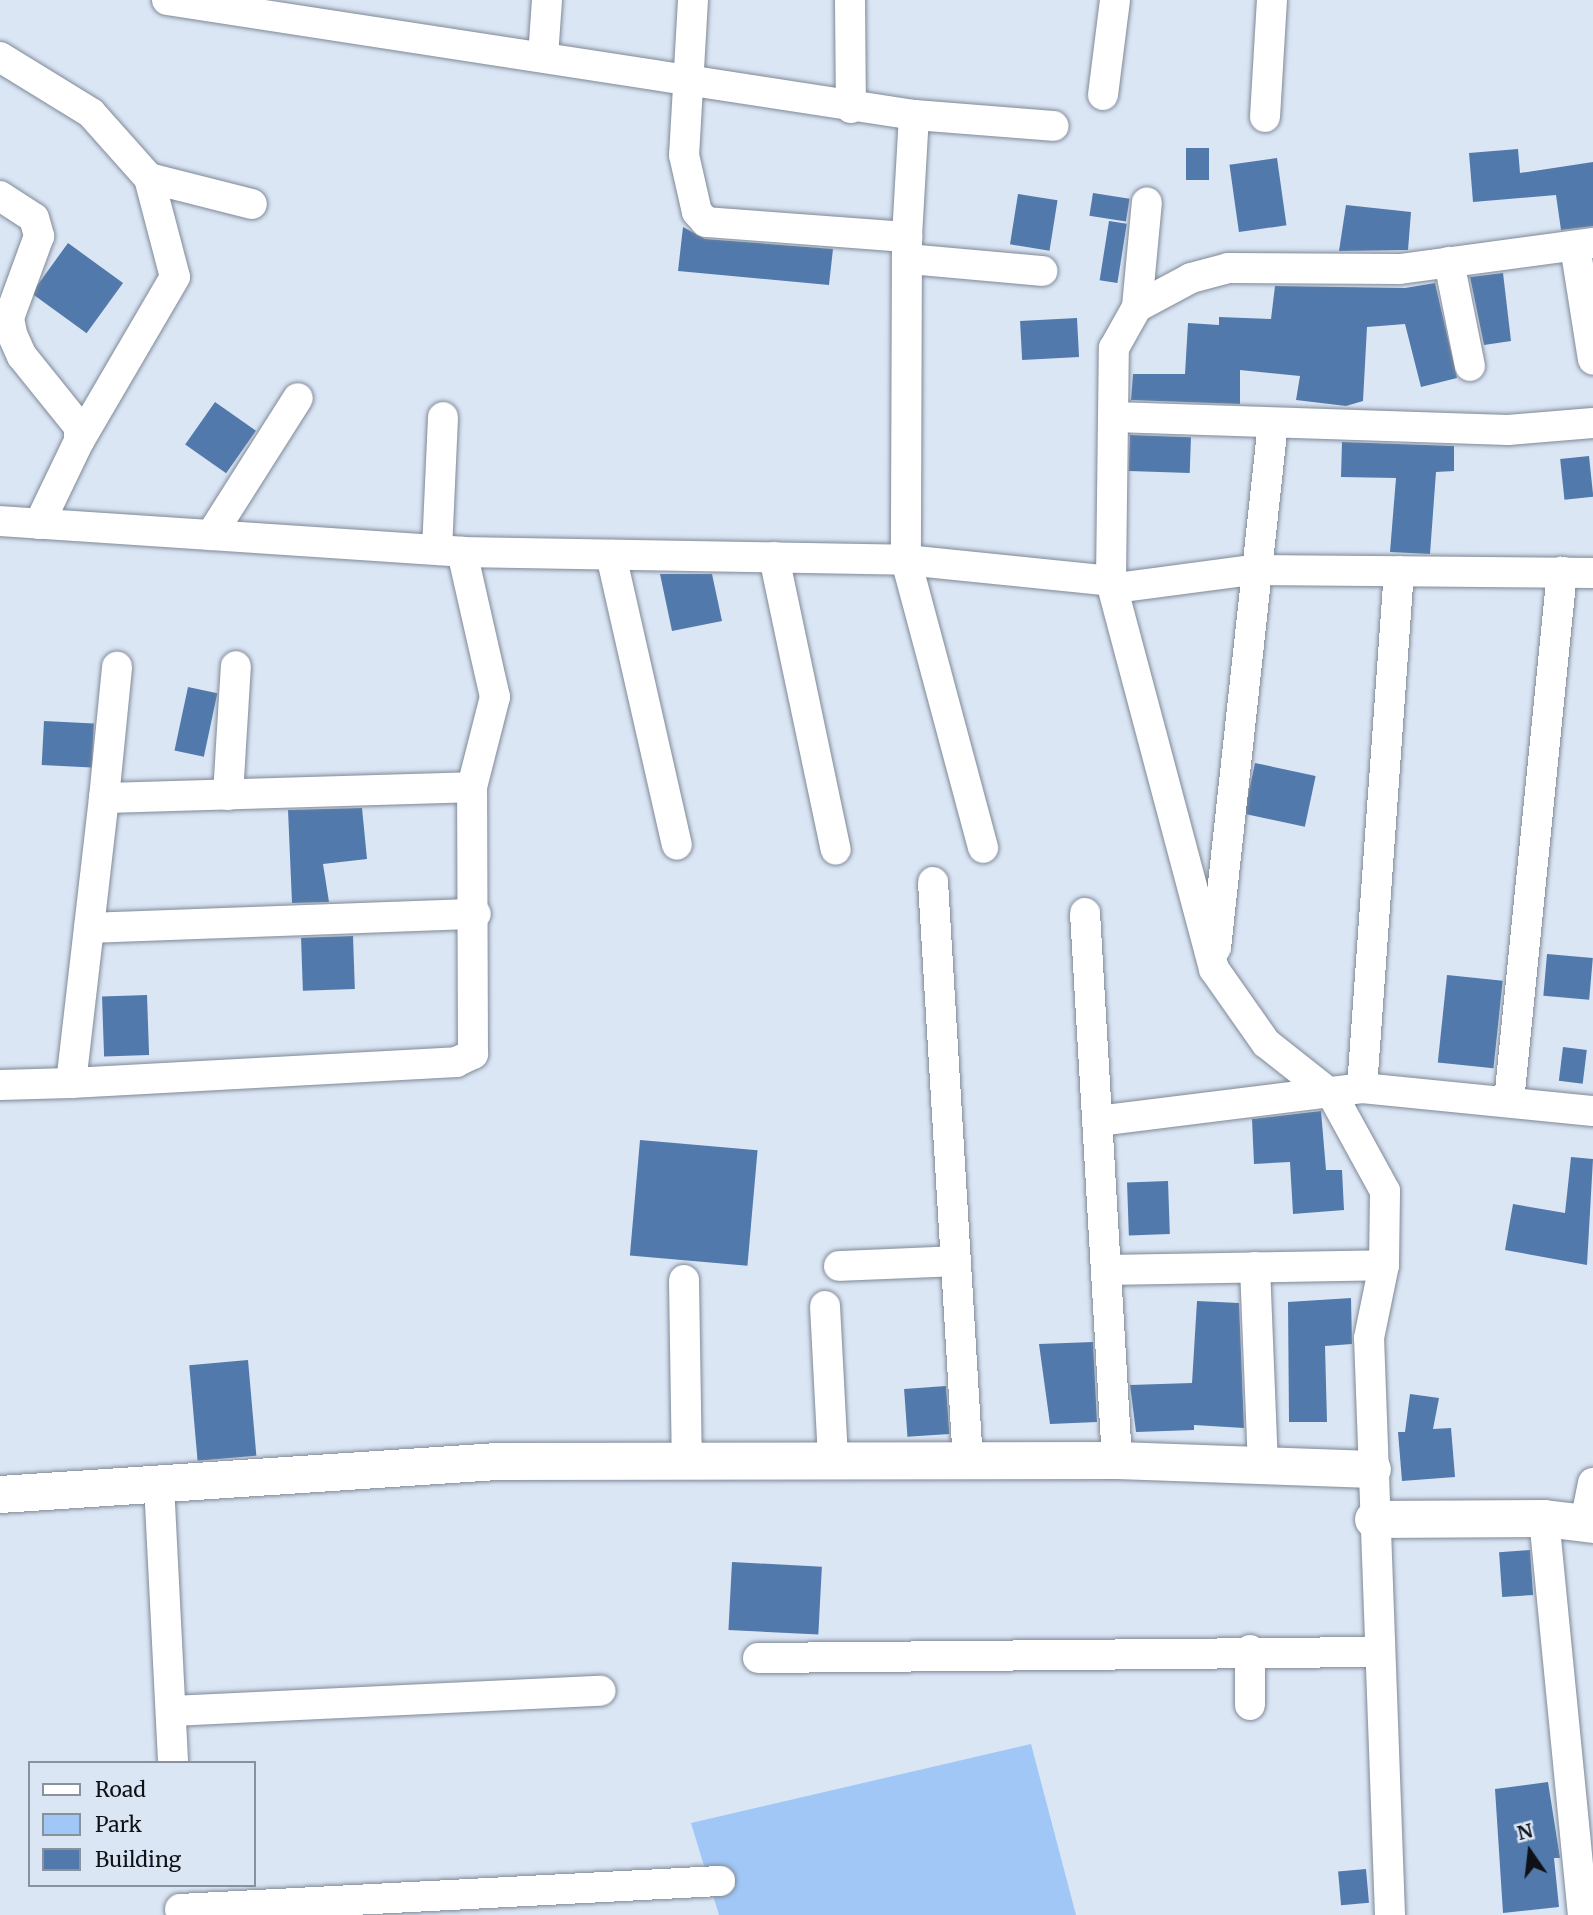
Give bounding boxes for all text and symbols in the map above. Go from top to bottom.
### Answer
legend [28,1761,256,1887]
text: Road [95,1776,146,1803]
text: Park [95,1811,142,1838]
north arrow [1495,1817,1565,1887]
text: N [1515,1818,1535,1845]
text: Building [95,1846,181,1873]

